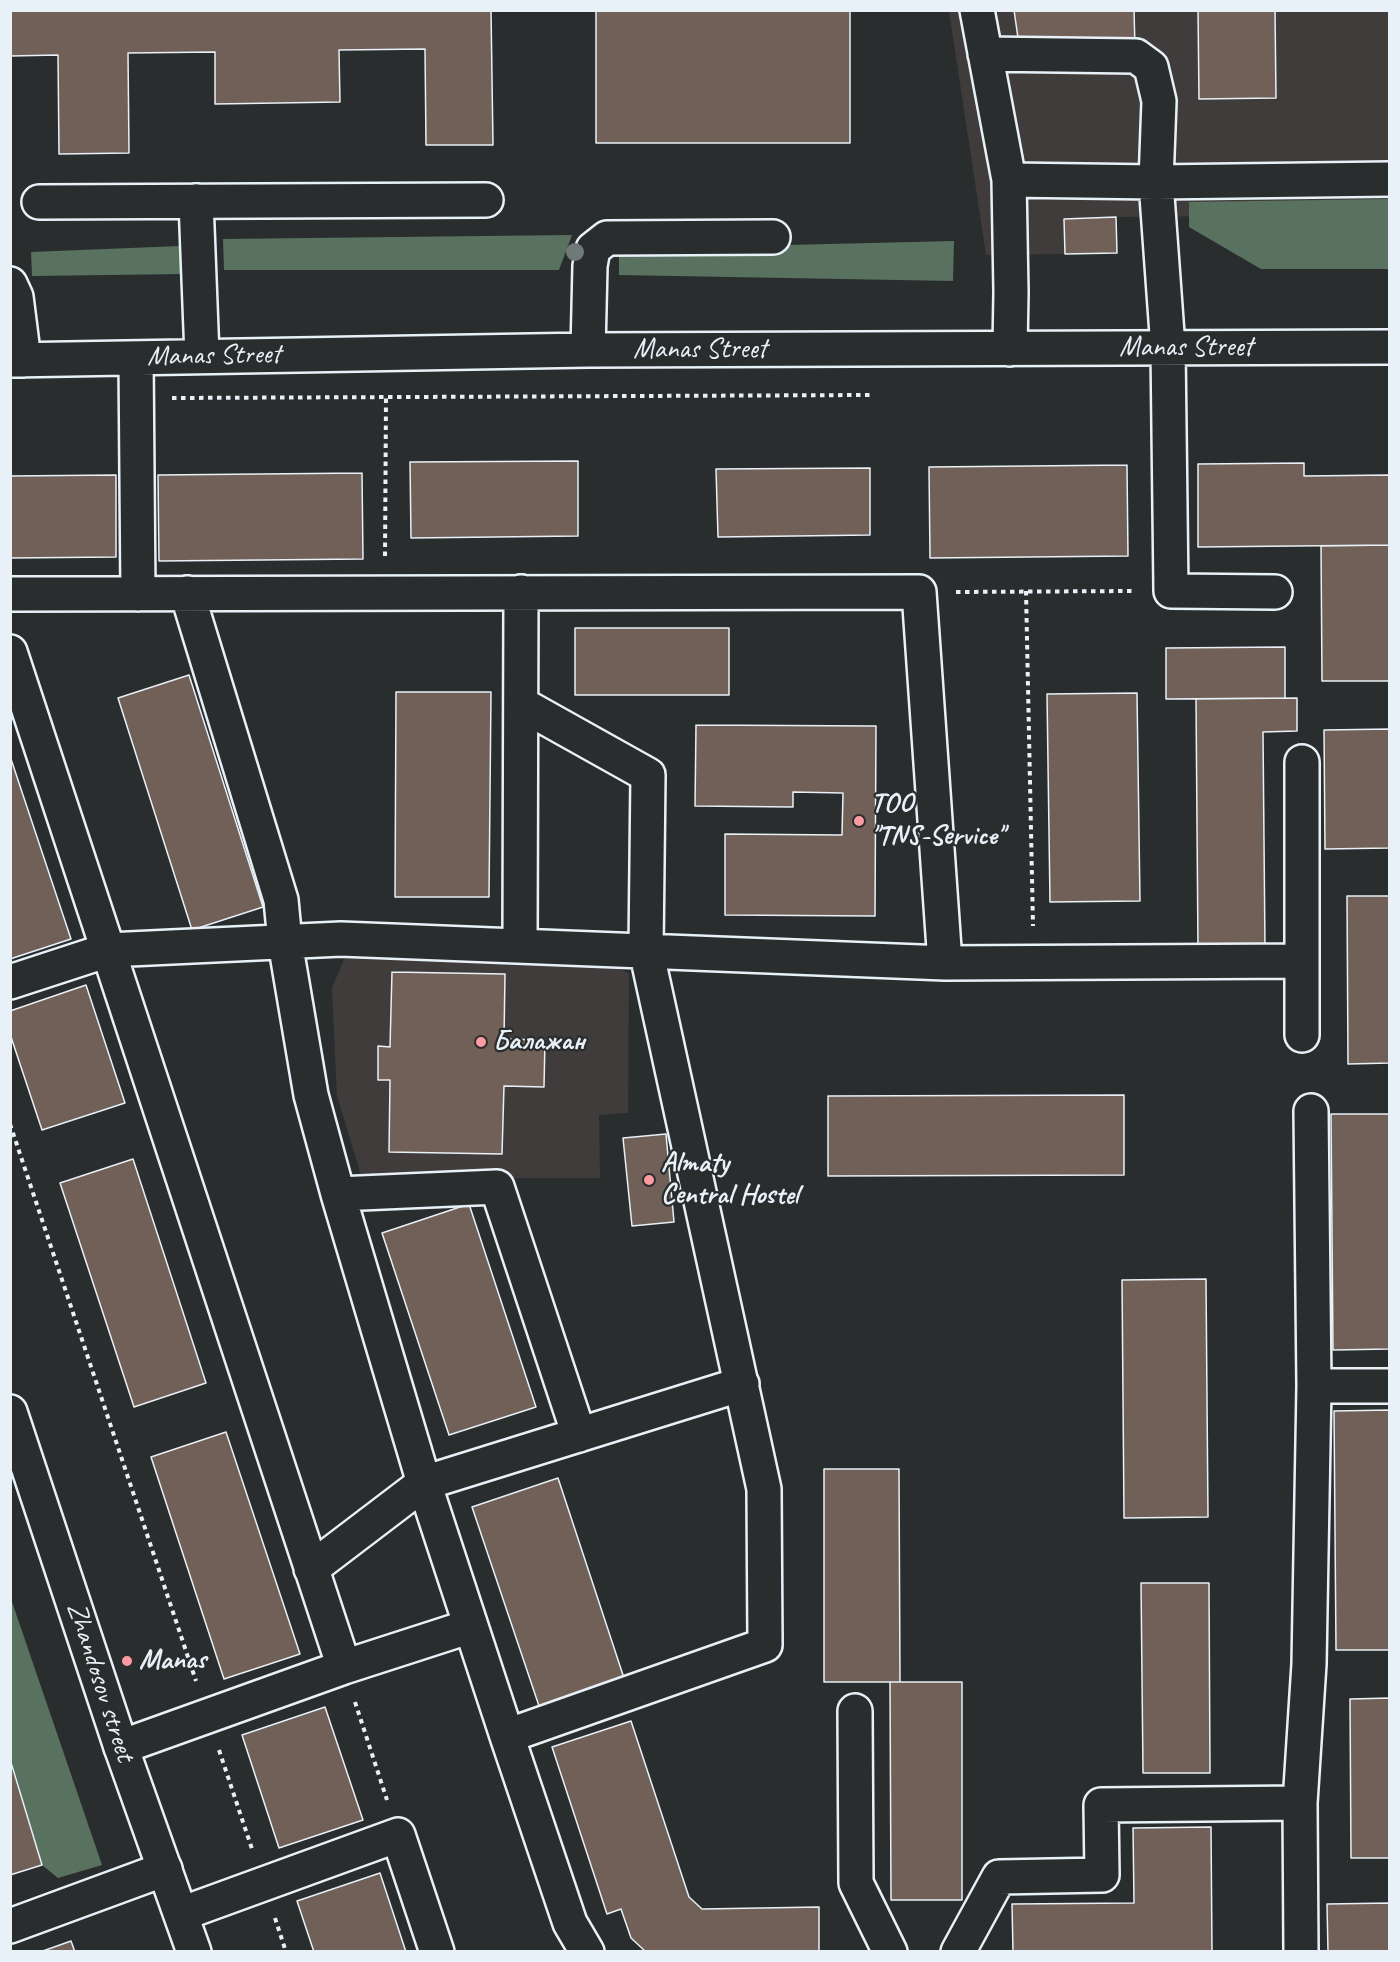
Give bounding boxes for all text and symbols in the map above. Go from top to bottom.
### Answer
street label: Manas Street [1119,331,1253,365]
street label: Manas Street [633,333,767,367]
street label: Manas Street [147,338,281,374]
place label: ТОО "TNS-Service" [871,788,1003,854]
marker: ТОО "TNS-Service" [852,814,866,828]
place label: Балажан [493,1025,585,1059]
marker: Балажан [474,1035,488,1049]
place label: Almaty Central Hostel [661,1147,799,1213]
marker: Almaty Central Hostel [642,1173,656,1187]
street label: Zhandosov street [59,1598,141,1766]
place label: Manas [139,1644,206,1678]
marker: Manas [120,1654,134,1668]

